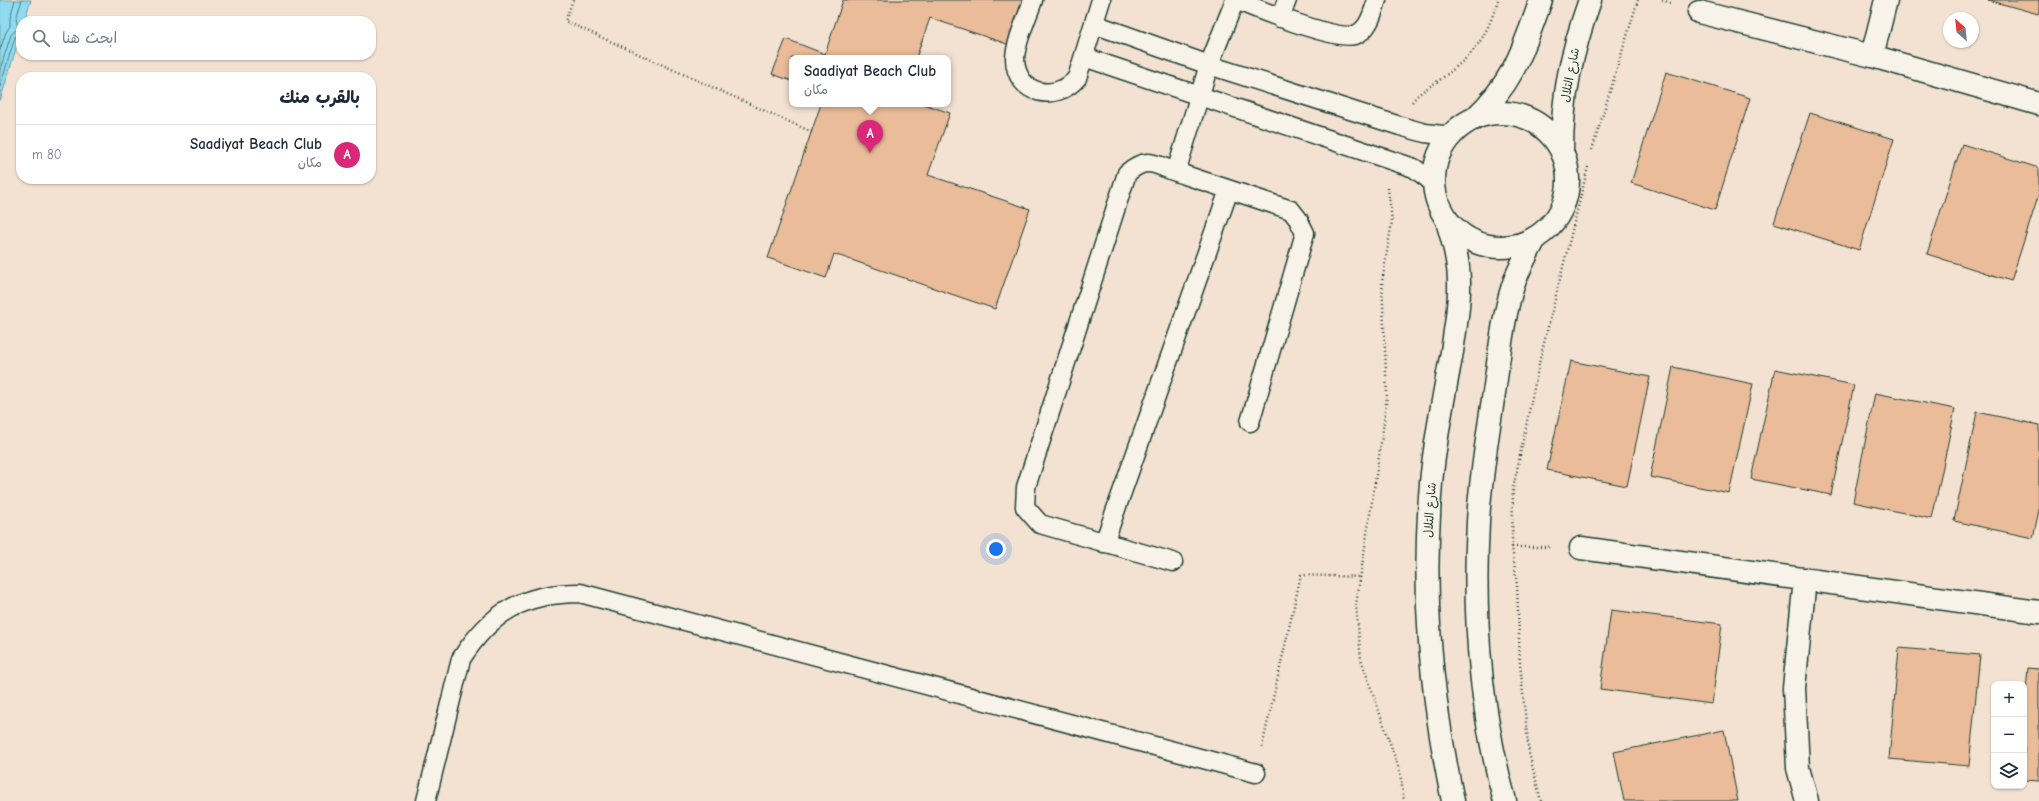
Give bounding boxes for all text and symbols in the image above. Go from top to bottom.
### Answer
north arrow [1943,12,1979,48]
search box [16,16,376,60]
icon: search [30,27,52,49]
text: ابحث هنا [62,29,117,47]
street label: شارع التلال [1558,46,1584,104]
popup [789,55,951,107]
text: Saadiyat Beach Club [804,62,936,80]
text: مكان [804,82,828,97]
text: بالقرب منك [279,88,360,107]
pin: A [857,120,883,153]
text: Saadiyat Beach Club [190,135,322,153]
text: 80 m [32,147,62,162]
text: A [343,147,351,162]
text: مكان [298,155,322,170]
street label: شارع التلال [1421,482,1441,538]
your location [986,539,1006,559]
map controls [1991,681,2027,789]
button: + [1991,681,2027,717]
button: − [1991,717,2027,753]
button: layers [1991,753,2027,789]

